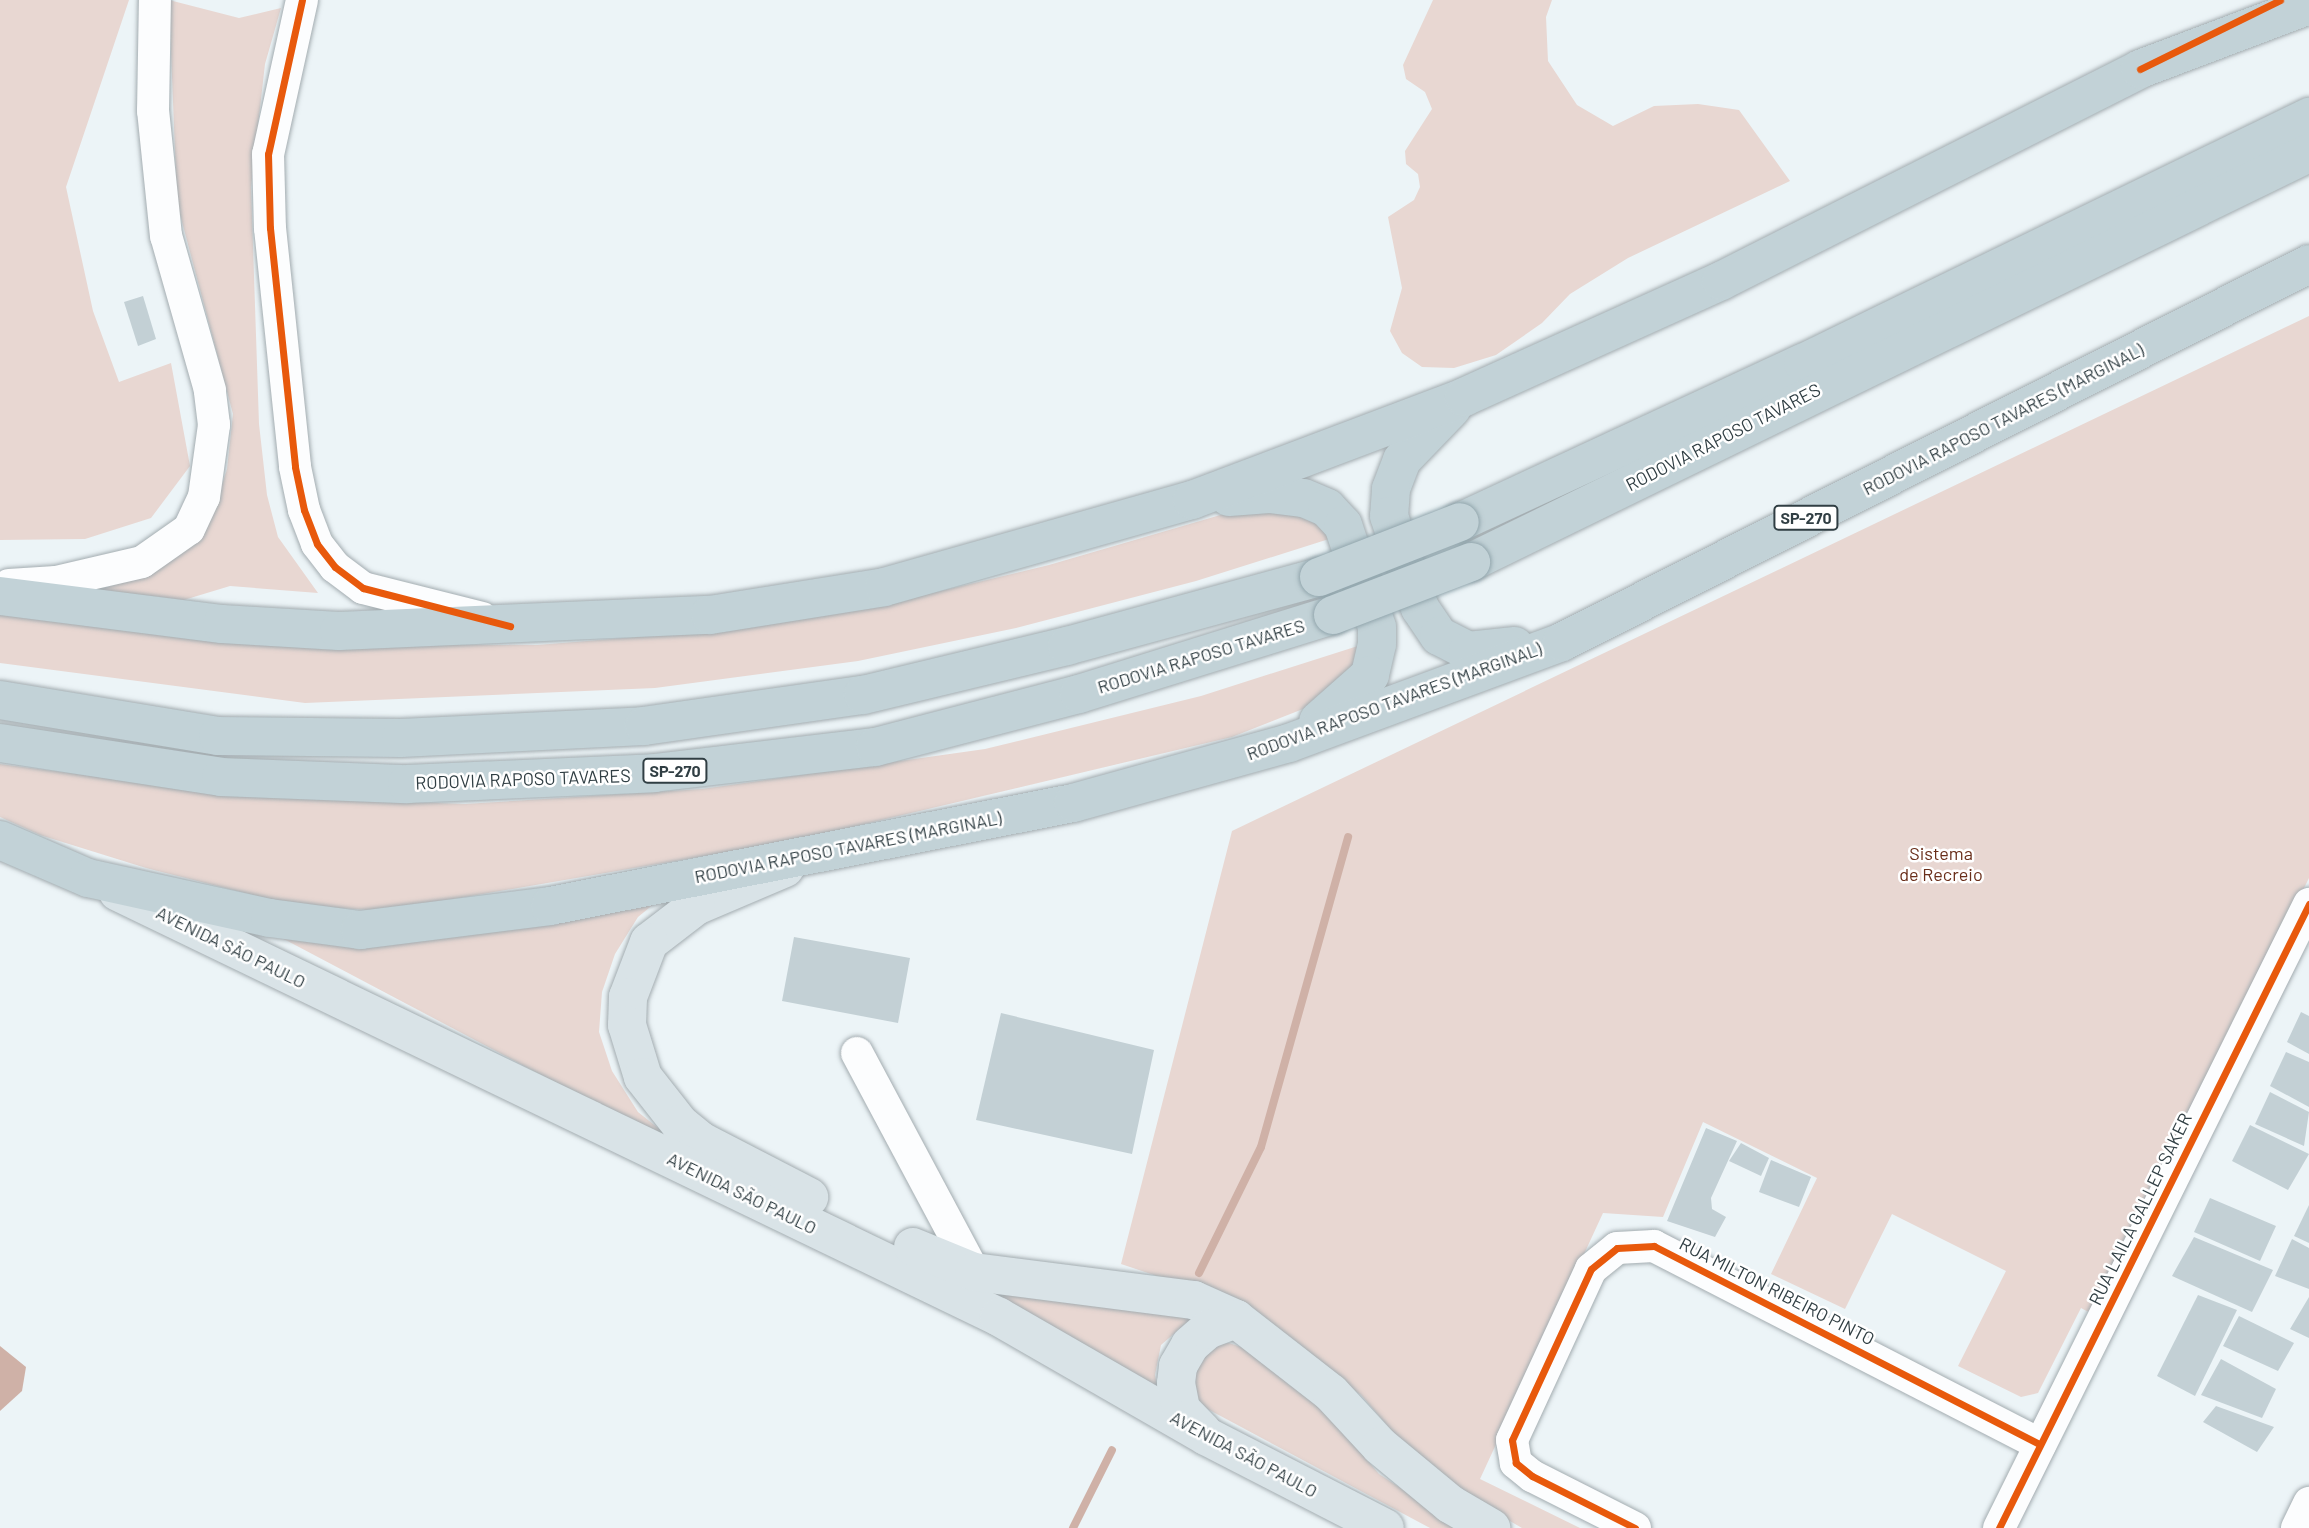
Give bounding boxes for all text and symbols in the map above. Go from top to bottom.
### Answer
street label: RODOVIA RAPOSO TAVARES (MARGINAL) [1859,338,2147,500]
street label: RODOVIA RAPOSO TAVARES [1622,378,1824,496]
road number: SP-270 [1773,505,1839,530]
street label: RODOVIA RAPOSO TAVARES [1095,614,1307,698]
street label: RODOVIA RAPOSO TAVARES (MARGINAL) [1244,637,1544,765]
road number: SP-270 [642,758,708,784]
street label: RODOVIA RAPOSO TAVARES [415,764,631,794]
street label: RODOVIA RAPOSO TAVARES (MARGINAL) [693,807,1003,887]
park label: Sistema de Recreio [1899,843,1983,886]
street label: AVENIDA SÃO PAULO [153,901,309,993]
street label: RUA LAILA GALLEP SAKER [2084,1109,2196,1309]
street label: AVENIDA SÃO PAULO [664,1147,820,1239]
street label: RUA MILTON RIBEIRO PINTO [1676,1232,1878,1350]
street label: AVENIDA SÃO PAULO [1167,1406,1321,1502]

